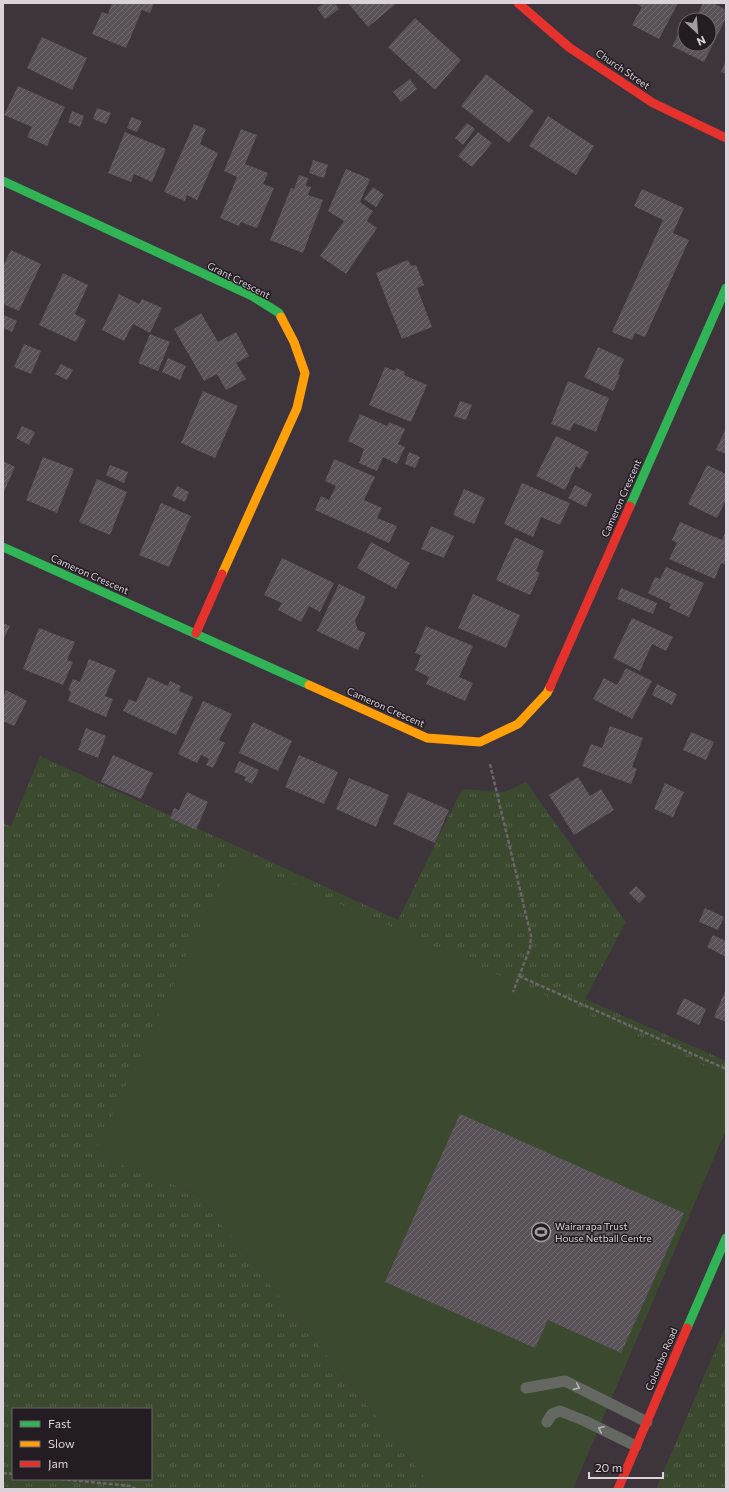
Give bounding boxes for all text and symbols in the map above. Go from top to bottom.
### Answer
north arrow [677,12,717,52]
text: N [695,34,708,49]
street label: Church Street [594,46,652,92]
street label: Grant Crescent [206,259,272,301]
street label: Cameron Crescent [598,457,644,539]
street label: Cameron Crescent [49,551,131,597]
street label: Cameron Crescent [345,684,427,730]
place label: Wairarapa Trust House Netball Centre [555,1220,652,1244]
sports icon: Wairarapa Trust House Netball Centre [530,1221,552,1243]
street label: Colombo Road [642,1326,680,1392]
one-way arrow [573,1382,581,1390]
legend [12,1408,152,1480]
text: Fast [48,1416,71,1430]
one-way arrow [598,1426,606,1434]
text: Slow [48,1436,75,1450]
scale bar [589,1454,663,1480]
text: Jam [48,1456,68,1471]
text: 20 m [595,1460,622,1474]

